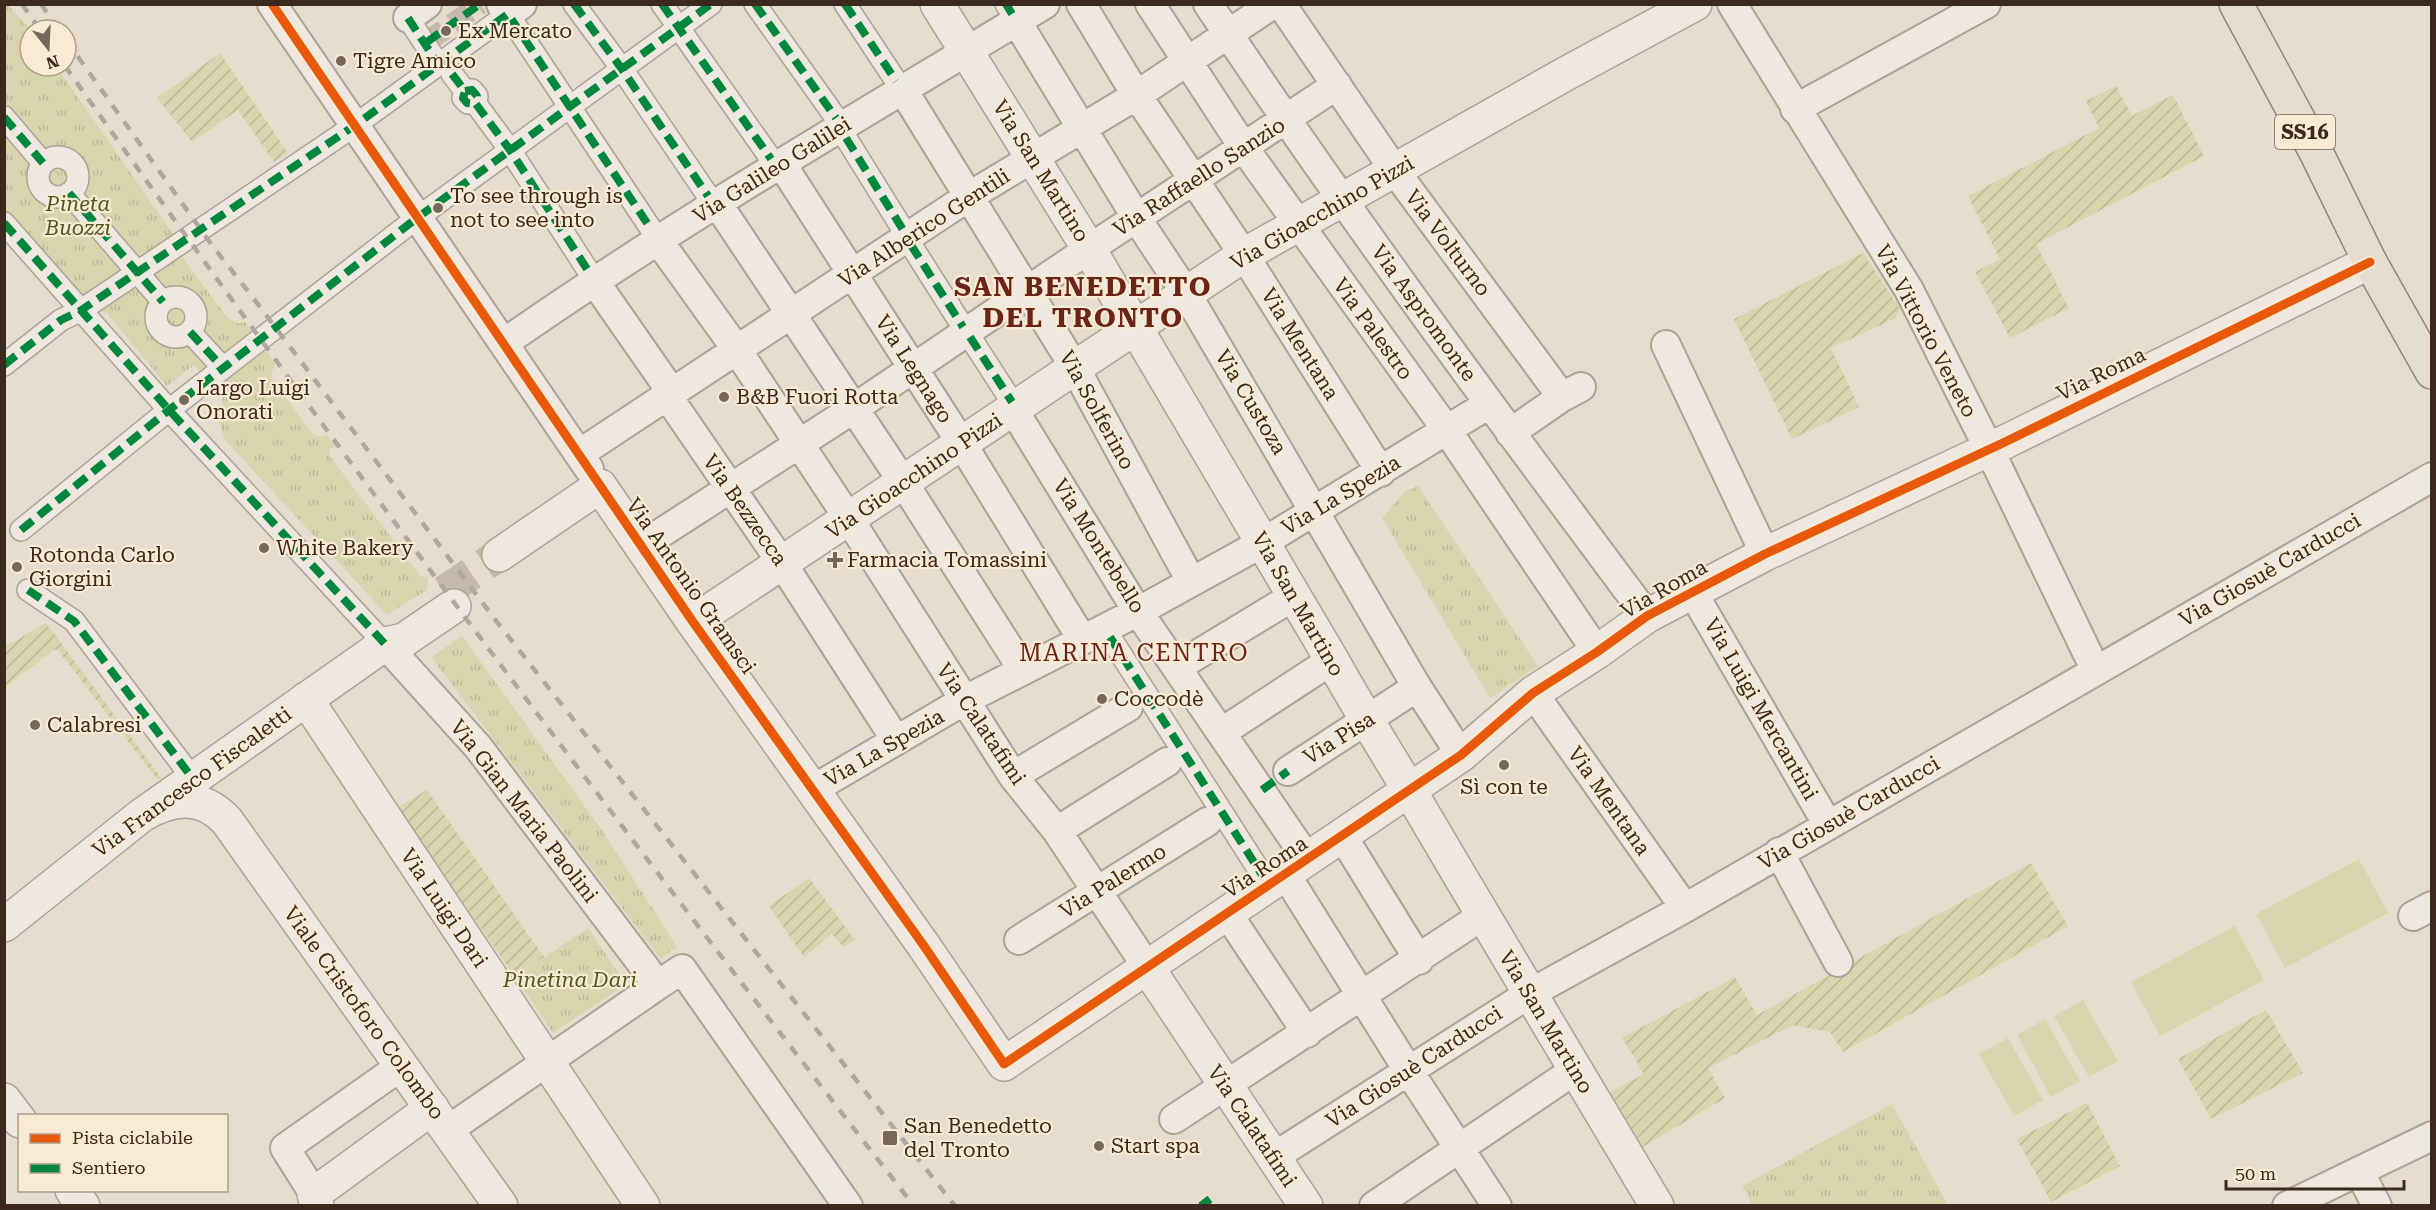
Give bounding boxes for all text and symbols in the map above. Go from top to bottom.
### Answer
north arrow [18,18,78,78]
place label: Ex Mercato [458,19,572,43]
marker: Ex Mercato [439,24,453,38]
place label: Tigre Amico [353,49,476,73]
text: N [44,51,61,73]
marker: Tigre Amico [334,54,348,68]
street label: Via San Martino [988,96,1094,246]
street label: Via Galileo Galilei [689,112,856,228]
street label: Via Raffaello Sanzio [1109,112,1289,242]
road number: SS16 [2275,115,2335,149]
street label: Via Gioacchino Pizzi [1226,151,1418,275]
street label: Via Alberico Gentili [834,163,1014,292]
place label: To see through is not to see into [450,184,623,232]
street label: Via Volturno [1400,185,1496,301]
park label: Pineta Buozzi [44,192,111,240]
marker: To see through is not to see into [431,201,445,215]
street label: Via Aspromonte [1366,240,1482,386]
street label: Via Vittorio Veneto [1870,241,1982,421]
district label: SAN BENEDETTO DEL TRONTO [954,271,1212,334]
street label: Via Palestro [1328,274,1418,384]
street label: Via Mentana [1256,284,1344,405]
street label: Via Legnago [870,311,958,427]
street label: Via Roma [2053,342,2150,406]
street label: Via Custoza [1210,345,1292,459]
street label: Via Solferino [1054,346,1140,474]
place label: Largo Luigi Onorati [196,376,310,424]
place label: B&B Fuori Rotta [736,385,899,409]
marker: B&B Fuori Rotta [717,390,731,404]
marker: Largo Luigi Onorati [177,393,191,407]
street label: Via Gioacchino Pizzi [821,408,1007,544]
street label: Via Bezzecca [698,450,792,571]
street label: Via La Spezia [1277,450,1405,540]
street label: Via Montebello [1048,474,1150,618]
street label: Via Antonio Gramsci [621,494,761,679]
street label: Via Giosuè Carducci [2175,508,2365,632]
street label: Via San Martino [1247,528,1349,680]
place label: White Bakery [276,536,414,560]
marker: White Bakery [257,541,271,555]
place label: Rotonda Carlo Giorgini [29,543,175,591]
place label: Farmacia Tomassini [847,548,1047,572]
marker: Farmacia Tomassini [828,553,842,567]
street label: Via Roma [1617,554,1712,623]
marker: Rotonda Carlo Giorgini [10,560,24,574]
street label: Via Luigi Mercantini [1699,614,1823,804]
district label: MARINA CENTRO [1019,639,1249,667]
street label: Via Calatafimi [932,659,1031,790]
place label: Coccodè [1114,687,1203,711]
marker: Coccodè [1095,692,1109,706]
street label: Via Francesco Fiscaletti [88,702,296,862]
street label: Via La Spezia [820,704,949,792]
street label: Via Pisa [1299,706,1380,769]
place label: Calabresi [47,713,142,737]
street label: Via Gian Maria Paolini [445,715,603,907]
marker: Calabresi [28,718,42,732]
street label: Via Mentana [1563,742,1656,860]
street label: Via Giosuè Carducci [1754,751,1944,875]
marker: Sì con te [1497,758,1511,772]
place label: Sì con te [1460,775,1548,799]
street label: Via Roma [1218,831,1312,903]
street label: Via Palermo [1055,839,1171,923]
street label: Via Luigi Dari [396,844,493,972]
street label: Viale Cristoforo Colombo [279,902,449,1124]
street label: Via San Martino [1494,946,1598,1098]
park label: Pinetina Dari [502,968,637,992]
street label: Via Giosuè Carducci [1321,1001,1507,1133]
street label: Via Calatafimi [1203,1061,1302,1192]
legend [18,1114,228,1192]
place label: San Benedetto del Tronto [904,1114,1052,1162]
text: Pista ciclabile [72,1127,193,1148]
marker: San Benedetto del Tronto [881,1129,899,1147]
place label: Start spa [1111,1134,1201,1158]
marker: Start spa [1092,1139,1106,1153]
scale bar [2226,1153,2404,1191]
text: Sentiero [72,1157,146,1178]
text: 50 m [2235,1163,2276,1184]

